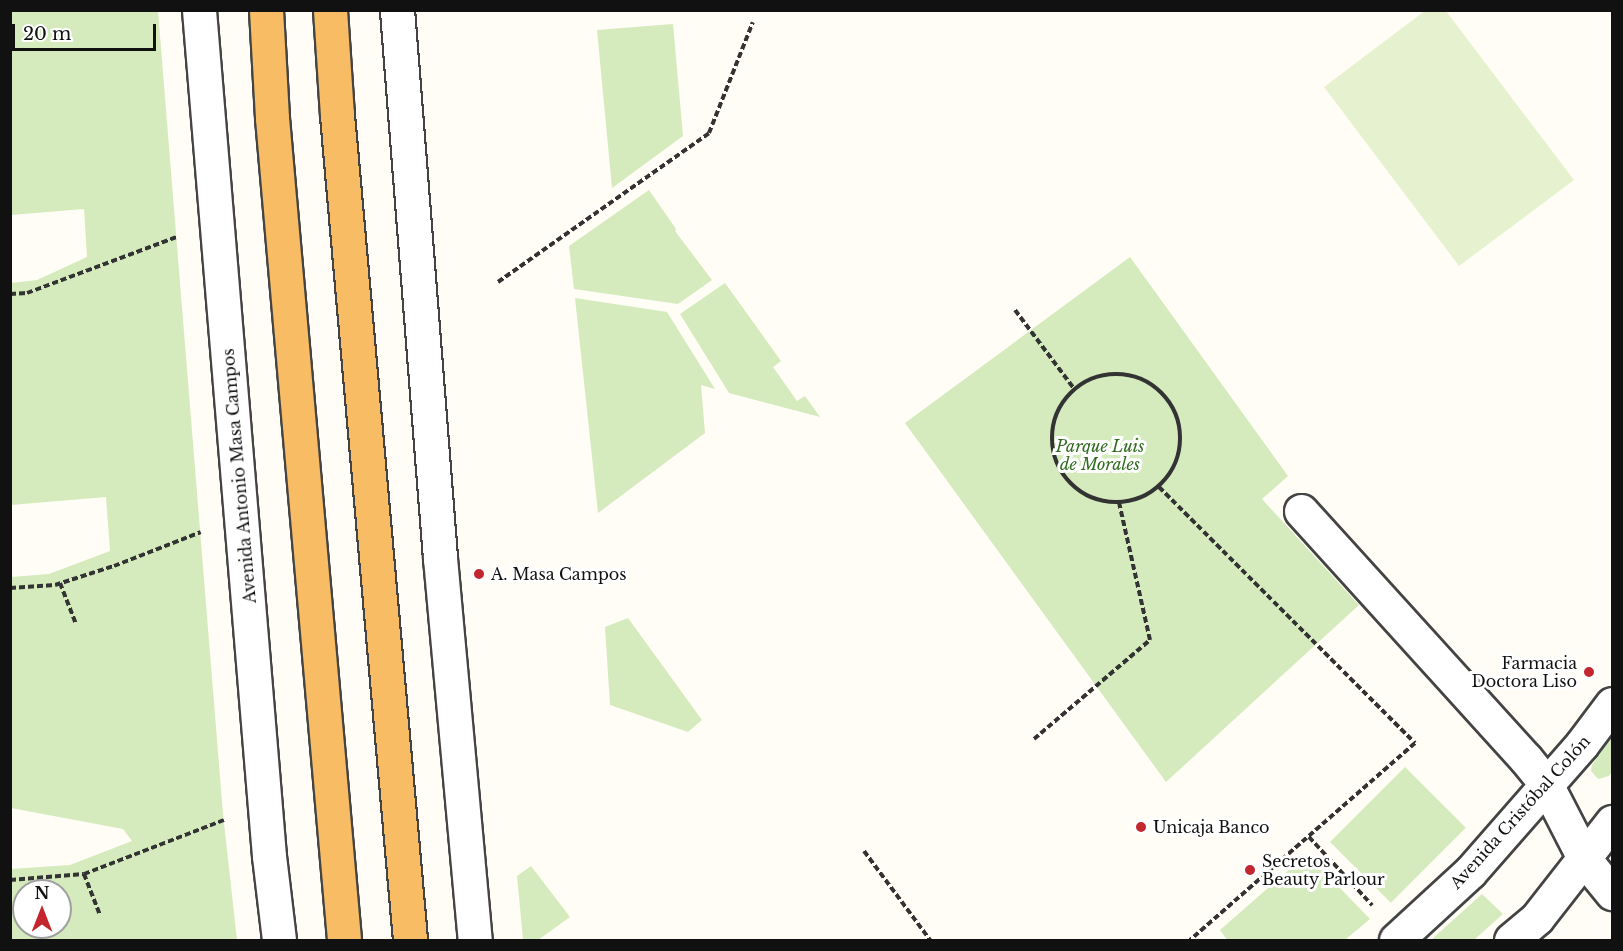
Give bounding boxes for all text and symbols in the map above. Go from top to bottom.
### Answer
scale bar [15,12,159,50]
text: 20 m [23,23,71,45]
street label: Avenida Antonio Masa Campos [218,347,260,605]
park label: Parque Luis de Morales [1056,436,1144,474]
place label: A. Masa Campos [491,564,627,584]
marker: A. Masa Campos [472,567,486,581]
place label: Farmacia Doctora Liso [1471,653,1577,691]
marker: Farmacia Doctora Liso [1582,665,1596,679]
street label: Avenida Cristóbal Colón [1446,731,1594,893]
place label: Unicaja Banco [1153,817,1270,837]
marker: Unicaja Banco [1134,820,1148,834]
place label: Secretos Beauty Parlour [1262,851,1385,889]
marker: Secretos Beauty Parlour [1243,863,1257,877]
north arrow [12,879,72,939]
text: N [34,883,50,903]

